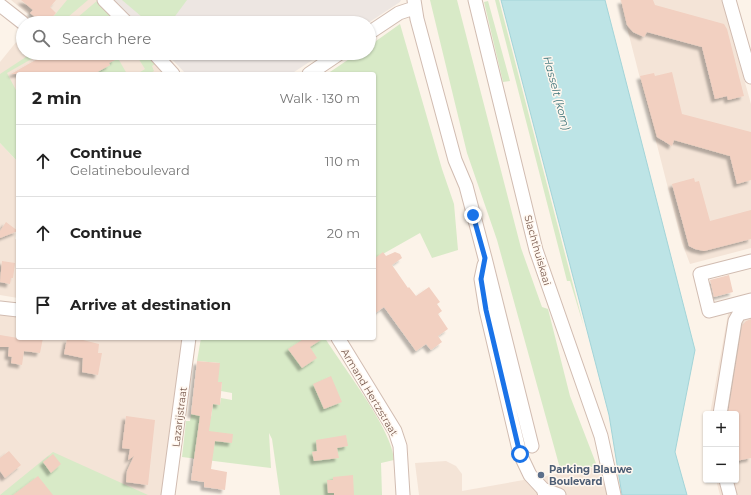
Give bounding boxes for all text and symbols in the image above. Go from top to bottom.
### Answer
search box [16,16,376,60]
icon: search [30,27,52,49]
text: Search here [62,29,151,48]
water label: Hasselt (kom) [540,54,574,132]
text: 2 min [32,88,82,108]
text: Walk · 130 m [279,90,360,106]
text: Continue [70,143,142,162]
icon: ahead [32,150,54,172]
text: 110 m [325,153,360,169]
text: Gelatineboulevard [70,162,190,178]
route end [464,206,482,224]
street label: Slachthuiskaai [521,213,554,287]
icon: ahead [32,222,54,244]
text: Continue [70,223,142,242]
text: 20 m [327,225,360,241]
icon: arrive [32,294,54,316]
text: Arrive at destination [70,295,231,314]
street label: Armand Hertzstraat [338,346,401,438]
street label: Lazarijstraat [169,386,190,448]
map controls [703,411,739,483]
button: + [703,411,739,447]
route start [511,445,529,463]
button: − [703,447,739,483]
place label: Parking Blauwe Boulevard [549,463,632,488]
marker: Parking Blauwe Boulevard [536,470,546,480]

